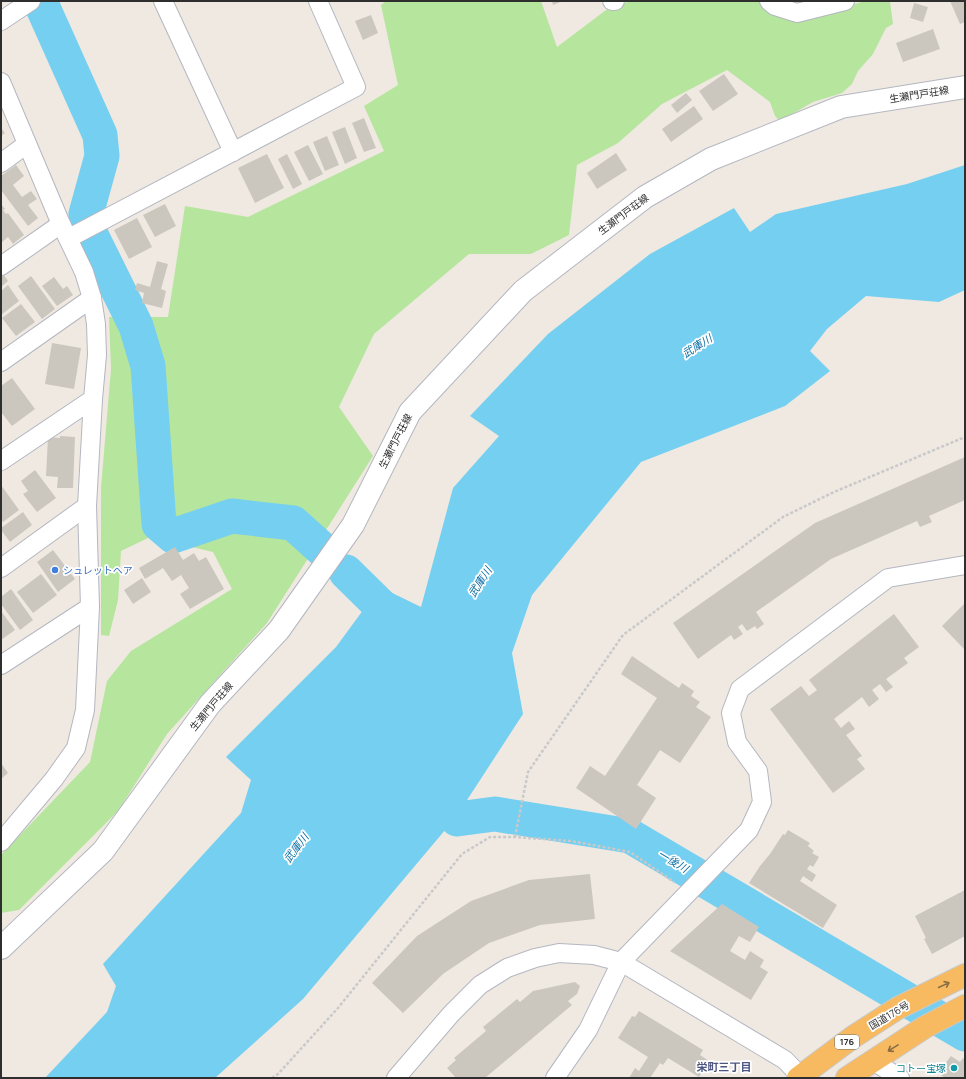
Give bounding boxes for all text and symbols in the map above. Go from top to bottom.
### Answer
street label: 生瀬門戸荘線 [888,82,950,106]
street label: 生瀬門戸荘線 [595,190,651,238]
water label: 武庫川 [679,330,716,361]
street label: 生瀬門戸荘線 [375,411,415,471]
place label: シュレットヘア [63,563,133,577]
water label: 武庫川 [464,563,495,600]
marker: シュレットヘア [50,565,60,575]
street label: 生瀬門戸荘線 [186,679,236,733]
water label: 武庫川 [280,829,312,865]
water label: 一後川 [655,846,692,876]
one-way arrow [938,981,950,988]
street label: 国道176号 [866,997,912,1033]
road number: 176 [835,1035,859,1049]
one-way arrow [887,1044,898,1053]
district label: 栄町三丁目 [697,1059,752,1074]
place label: コトー宝塚 [896,1061,946,1075]
marker: コトー宝塚 [949,1063,959,1073]

